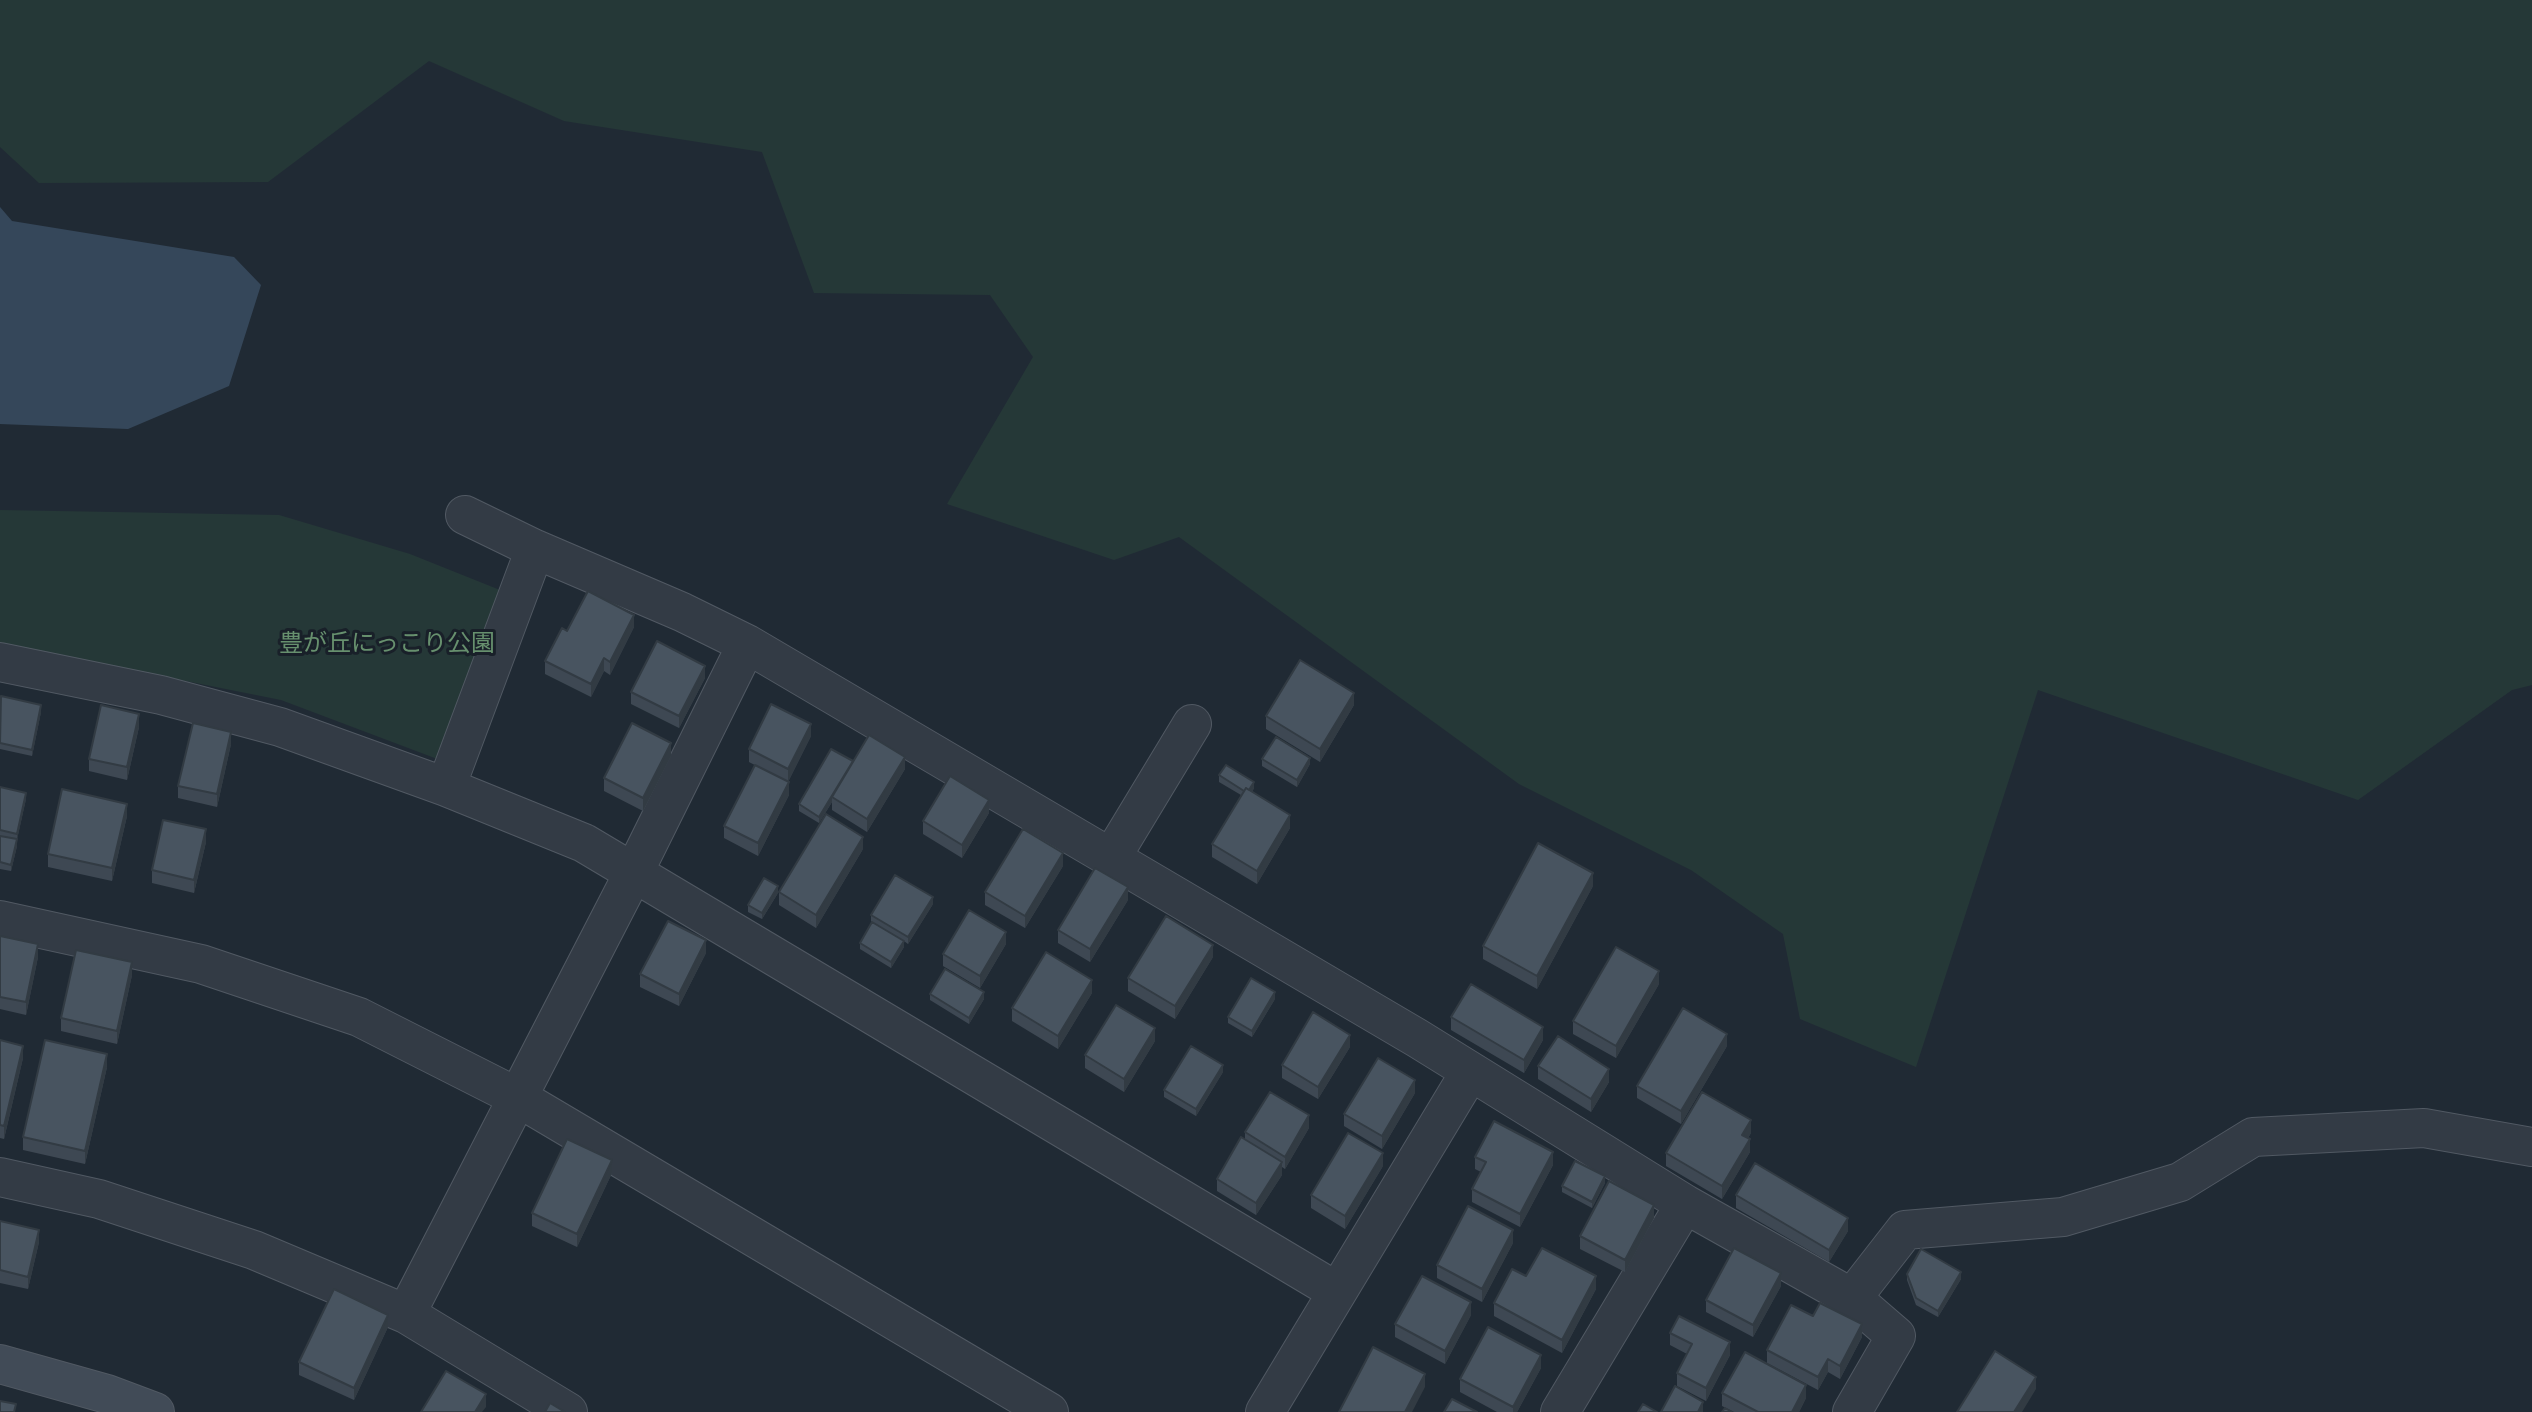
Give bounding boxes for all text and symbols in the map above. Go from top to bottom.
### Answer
park label: 豊が丘にっこり公園 [279,629,495,657]

